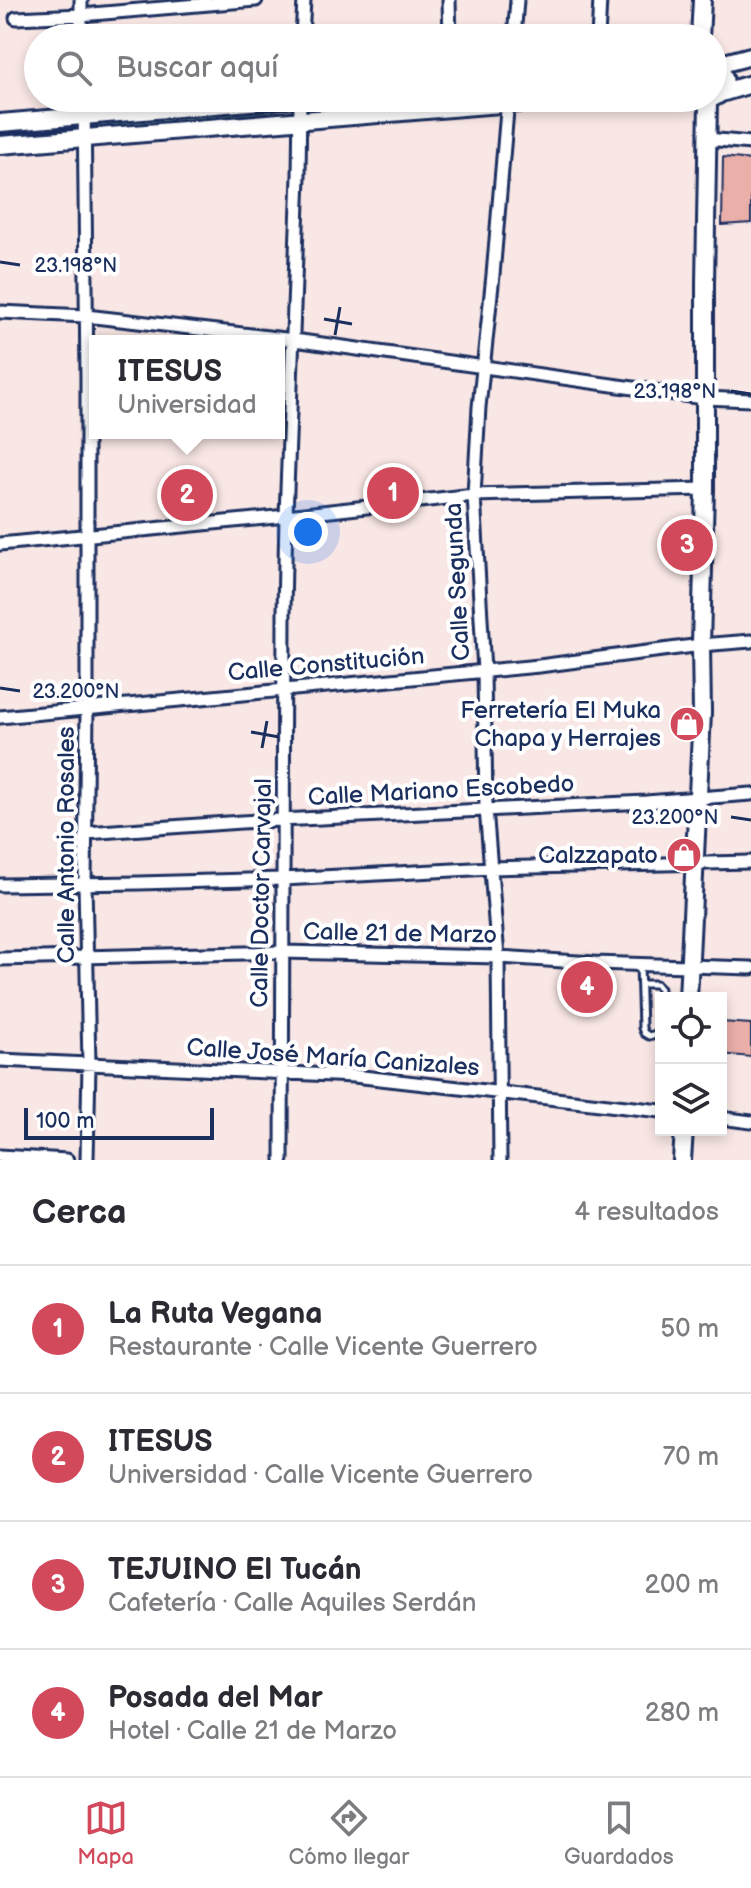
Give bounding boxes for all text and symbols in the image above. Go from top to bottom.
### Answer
search box [24,24,727,112]
icon: search [52,46,96,90]
text: Buscar aquí [116,50,278,86]
text: 23.198°N [35,254,117,278]
popup [89,335,285,439]
text: ITESUS [117,354,222,390]
text: 23.198°N [634,380,716,404]
text: Universidad [117,390,257,421]
pin: 1 [367,463,419,523]
pin: 2 [161,465,213,525]
street label: Calle Segunda [439,502,476,662]
your location [288,512,328,552]
pin: 3 [661,515,713,575]
street label: Calle Constitución [227,641,426,688]
text: 23.200°N [32,680,120,704]
place label: Ferretería El Muka Chapa y Herrajes [460,696,661,753]
shop icon: Ferretería El Muka Chapa y Herrajes [668,705,706,743]
street label: Calle Antonio Rosales [52,726,81,964]
street label: Calle Mariano Escobedo [307,769,575,812]
street label: Calle Doctor Carvajal [245,778,278,1008]
text: 23.200°N [631,806,719,830]
shop icon: Calzzapato [665,836,703,874]
place label: Calzzapato [538,841,658,870]
street label: Calle 21 de Marzo [303,917,497,950]
pin: 4 [561,957,613,1017]
map controls [655,992,727,1136]
button: locate [655,992,727,1064]
street label: Calle José María Canizales [185,1033,481,1082]
button: layers [655,1064,727,1136]
scale bar [24,1104,214,1140]
text: 100 m [36,1108,95,1135]
text: Cerca [32,1192,127,1233]
text: 4 resultados [574,1197,719,1228]
text: La Ruta Vegana [108,1296,322,1332]
text: 1 [53,1314,63,1345]
text: 50 m [660,1314,719,1345]
text: Restaurante · Calle Vicente Guerrero [108,1332,538,1363]
text: ITESUS [108,1424,213,1460]
text: 2 [50,1442,66,1473]
text: 70 m [662,1442,719,1473]
text: Universidad · Calle Vicente Guerrero [108,1460,533,1491]
text: TEJUINO El Tucán [108,1552,362,1588]
text: 3 [50,1570,66,1601]
text: 200 m [645,1570,719,1601]
text: Cafetería · Calle Aquiles Serdán [108,1588,476,1619]
text: Posada del Mar [108,1680,323,1716]
text: 4 [50,1698,66,1729]
text: 280 m [645,1698,719,1729]
text: Hotel · Calle 21 de Marzo [108,1716,397,1747]
tab: Mapa [77,1796,134,1871]
tab: Cómo llegar [289,1796,409,1871]
tab: Guardados [564,1796,674,1871]

